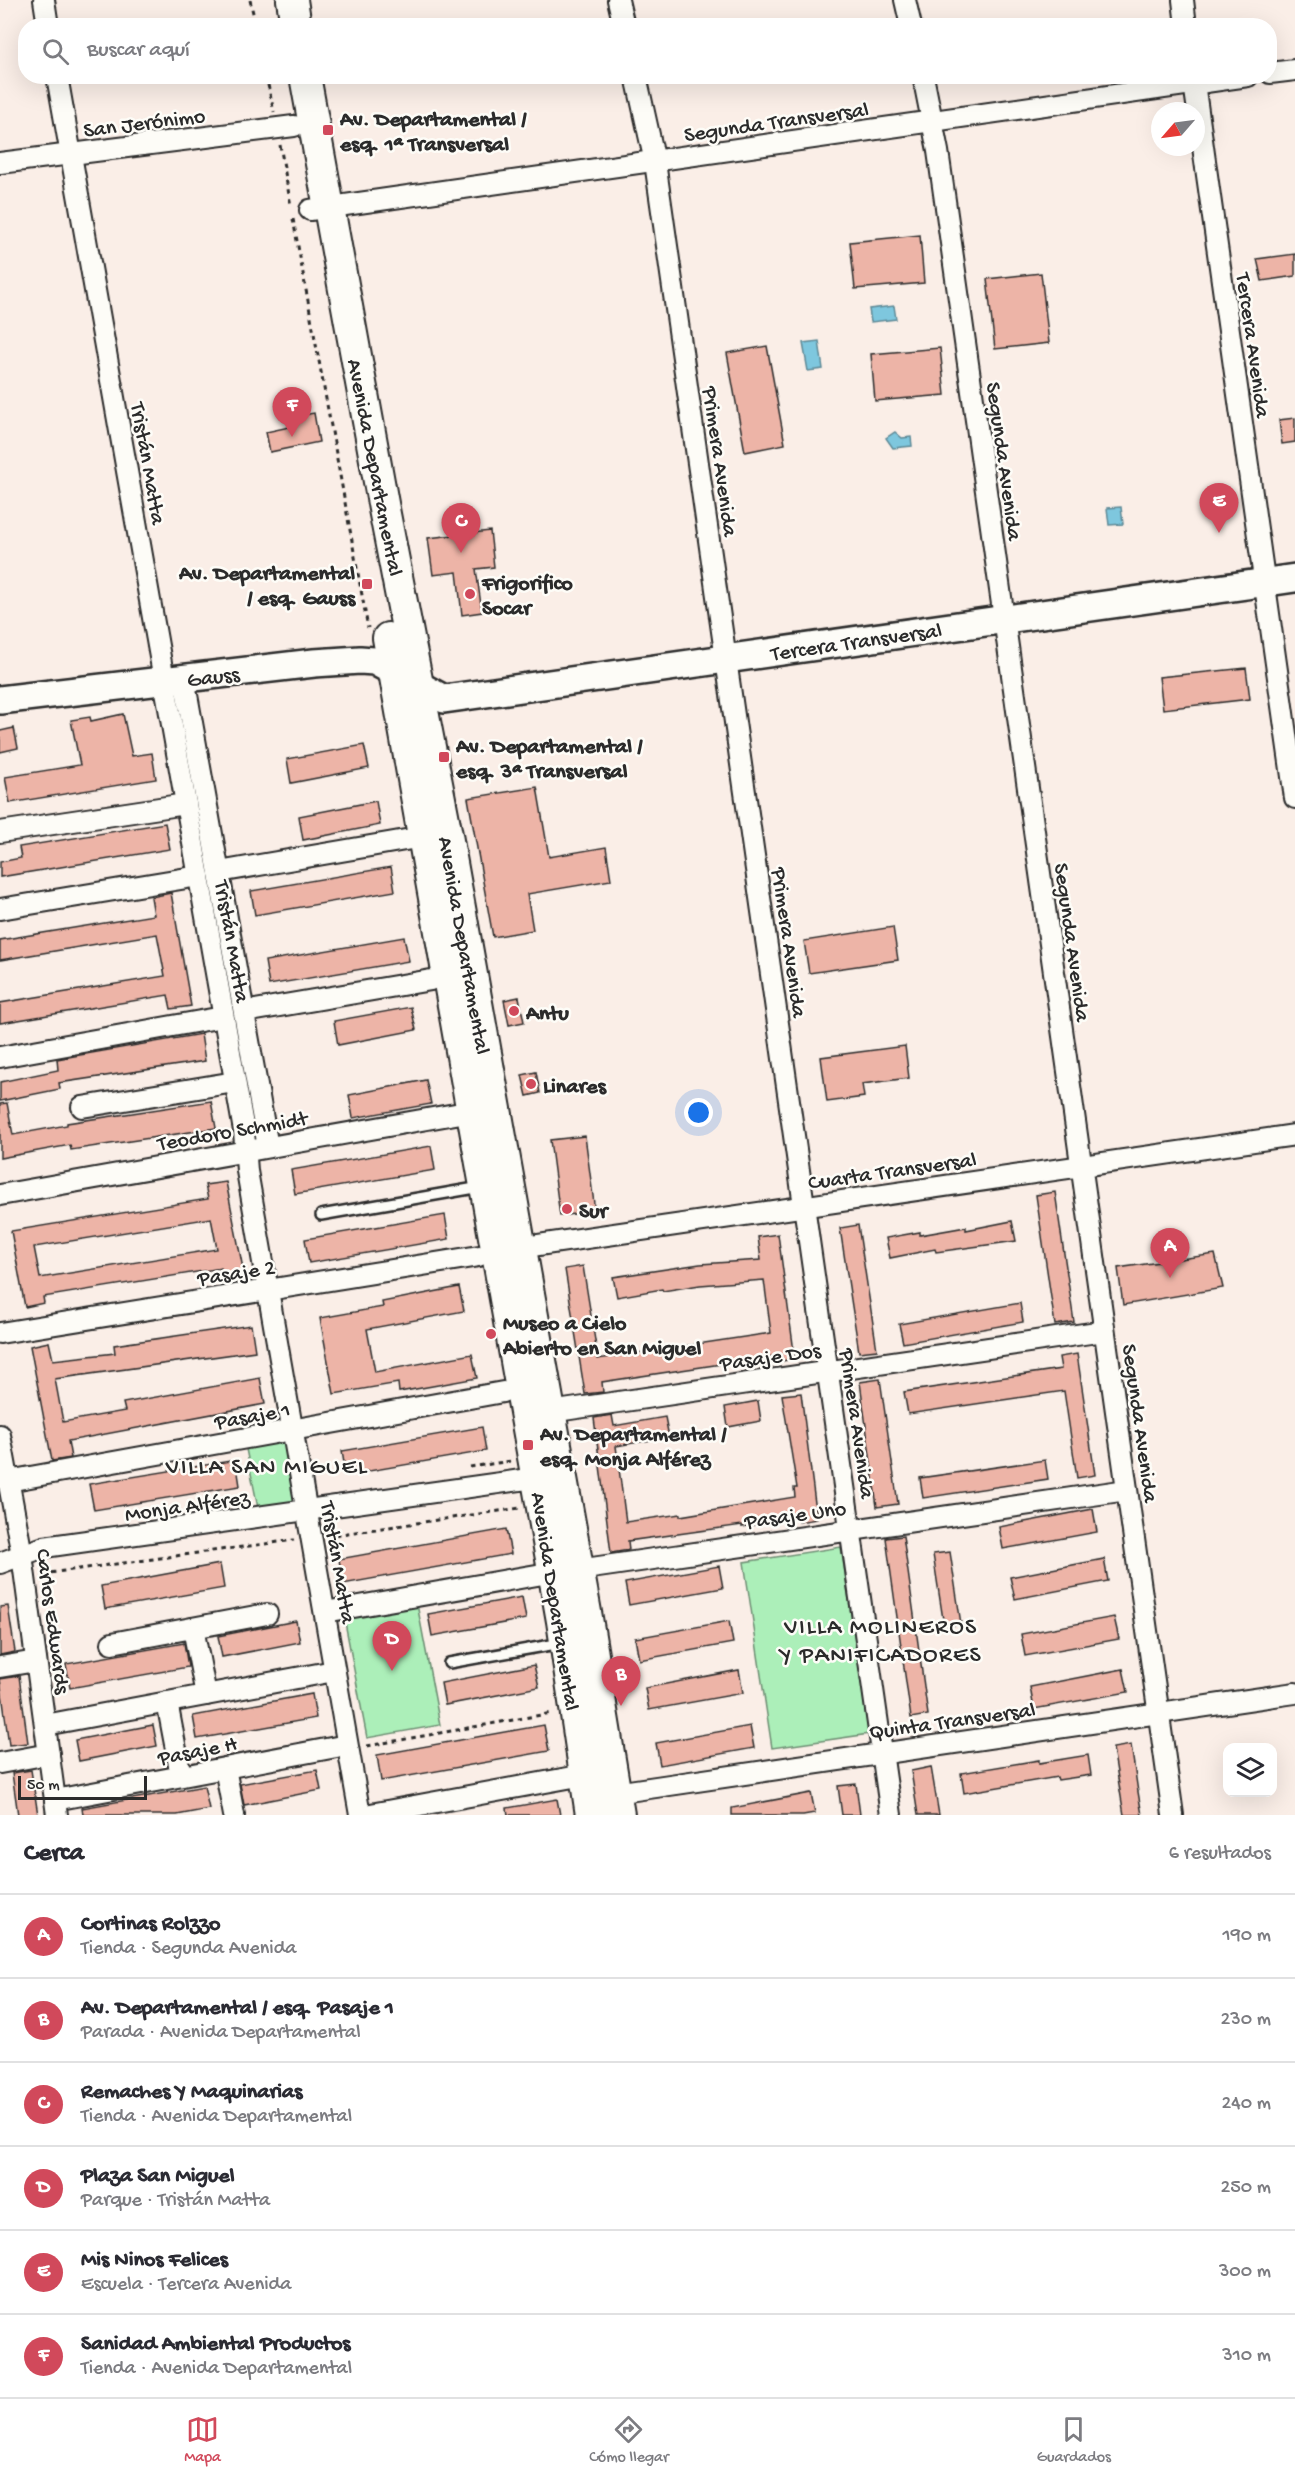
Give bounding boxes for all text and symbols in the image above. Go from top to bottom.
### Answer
search box [18,18,1277,84]
icon: search [39,35,72,68]
text: Buscar aquí [87,38,190,64]
street label: Segunda Transversal [683,98,871,150]
north arrow [1151,102,1205,156]
street label: San Jerónimo [82,105,207,145]
place label: Av. Departamental / esq. 1ª Transversal [339,108,527,159]
marker: Av. Departamental / esq. 1ª Transversal [321,123,335,137]
street label: Tercera Avenida [1228,269,1274,420]
street label: Avenida Departamental [339,357,407,579]
street label: Segunda Avenida [978,381,1026,543]
street label: Primera Avenida [695,384,742,539]
pin: F [272,388,312,437]
street label: Tristán Matta [122,399,170,528]
pin: E [1200,484,1238,533]
pin: C [442,504,480,553]
place label: Av. Departamental / esq. Gauss [178,562,357,613]
place label: Frigorifico Socar [481,572,573,623]
marker: Av. Departamental / esq. Gauss [360,577,374,591]
marker: Frigorifico Socar [463,587,477,601]
street label: Tercera Transversal [767,619,944,669]
street label: Gauss [186,663,242,695]
place label: Av. Departamental / esq. 3ª Transversal [455,735,643,786]
marker: Av. Departamental / esq. 3ª Transversal [437,750,451,764]
street label: Avenida Departamental [430,835,494,1057]
street label: Segunda Avenida [1046,862,1094,1024]
street label: Primera Avenida [764,865,811,1020]
street label: Tristán Matta [206,877,254,1006]
place label: Antu [525,1002,569,1028]
marker: Antu [507,1004,521,1018]
place label: Linares [543,1075,608,1101]
marker: Linares [524,1077,538,1091]
your location [684,1098,713,1127]
street label: Teodoro Schmidt [154,1107,312,1159]
street label: Cuarta Transversal [807,1148,979,1198]
place label: Sur [579,1200,610,1226]
marker: Sur [560,1202,574,1216]
pin: A [1150,1228,1190,1278]
street label: Pasaje 2 [195,1256,278,1294]
place label: Museo a Cielo Abierto en San Miguel [502,1312,701,1363]
marker: Museo a Cielo Abierto en San Miguel [484,1327,498,1341]
street label: Pasaje Dos [718,1339,824,1379]
street label: Segunda Avenida [1114,1343,1162,1505]
street label: Primera Avenida [832,1346,879,1501]
street label: Pasaje 1 [212,1398,293,1438]
place label: Av. Departamental / esq. Monja Alférez [539,1423,727,1474]
marker: Av. Departamental / esq. Monja Alférez [521,1438,535,1452]
district label: VILLA SAN MIGUEL [165,1454,368,1483]
street label: Monja Alférez [123,1486,253,1530]
street label: Avenida Departamental [523,1491,583,1713]
street label: Pasaje Uno [742,1497,848,1537]
street label: Tristán Matta [312,1498,360,1627]
street label: Carlos Edwards [28,1547,74,1697]
district label: VILLA MOLINEROS Y PANIFICADORES [778,1614,982,1671]
pin: D [372,1622,412,1671]
pin: B [602,1656,640,1706]
street label: Quinta Transversal [868,1698,1038,1748]
street label: Pasaje H [155,1732,240,1774]
map controls [1223,1743,1277,1797]
button: layers [1223,1743,1277,1797]
scale bar [18,1773,147,1800]
text: 50 m [27,1777,60,1796]
text: Cerca [24,1839,84,1870]
text: 6 resultados [1169,1843,1271,1866]
text: Cortinas Rolzzo [81,1912,220,1938]
text: A [38,1925,49,1948]
text: 190 m [1223,1925,1271,1948]
text: Tienda · Segunda Avenida [81,1938,296,1961]
text: Av. Departamental / esq. Pasaje 1 [81,1996,394,2022]
text: B [38,2009,49,2032]
text: 230 m [1221,2009,1271,2032]
text: Parada · Avenida Departamental [81,2022,361,2045]
text: Remaches Y Maquinarias [81,2080,302,2106]
text: C [38,2093,49,2116]
text: 240 m [1221,2093,1271,2116]
text: Tienda · Avenida Departamental [81,2106,352,2129]
text: Plaza San Miguel [81,2164,234,2190]
text: D [37,2177,50,2200]
text: 250 m [1220,2177,1271,2200]
text: Parque · Tristán Matta [81,2190,270,2213]
text: Mis Ninos Felices [81,2248,228,2274]
text: E [37,2261,50,2284]
text: 300 m [1219,2261,1271,2284]
text: Escuela · Tercera Avenida [81,2274,291,2297]
text: Sanidad Ambiental Productos [81,2332,350,2358]
text: F [38,2345,49,2368]
text: 310 m [1222,2345,1271,2368]
text: Tienda · Avenida Departamental [81,2358,352,2381]
tab: Mapa [184,2413,221,2468]
tab: Cómo llegar [589,2413,669,2468]
tab: Guardados [1037,2413,1111,2468]

